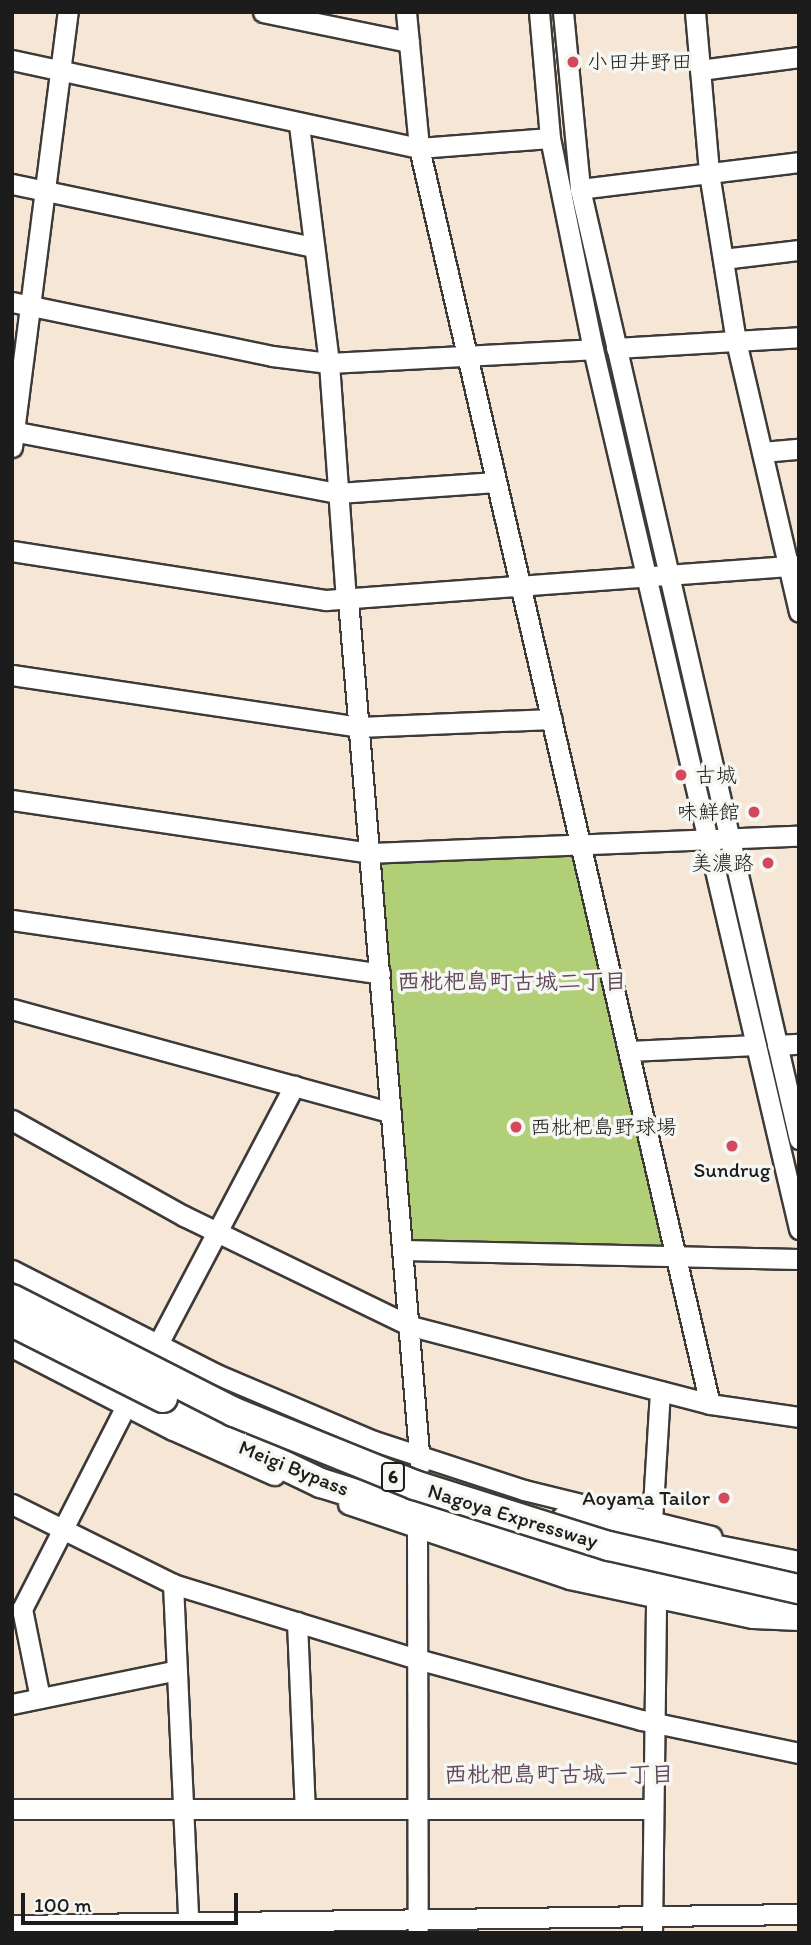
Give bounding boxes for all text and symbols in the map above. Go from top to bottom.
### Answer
place label: 小田井野田 [587,49,692,75]
marker: 小田井野田 [565,54,581,70]
place label: 古城 [695,762,737,788]
marker: 古城 [673,767,689,783]
place label: 味鮮館 [677,799,740,825]
marker: 味鮮館 [746,804,762,820]
place label: 美濃路 [691,850,754,876]
marker: 美濃路 [760,855,776,871]
district label: 西枇杷島町古城二丁目 [397,967,627,995]
place label: 西枇杷島野球場 [530,1114,677,1140]
marker: 西枇杷島野球場 [508,1119,524,1135]
marker: Sundrug [724,1138,740,1154]
place label: Sundrug [693,1157,771,1183]
street label: Meigi Bypass [235,1435,353,1501]
road number: 6 [381,1462,405,1492]
street label: Nagoya Expressway [425,1478,601,1554]
place label: Aoyama Tailor [583,1485,710,1511]
marker: Aoyama Tailor [716,1490,732,1506]
district label: 西枇杷島町古城一丁目 [444,1760,674,1788]
scale bar [24,1878,242,1922]
text: 100 m [34,1892,92,1917]

